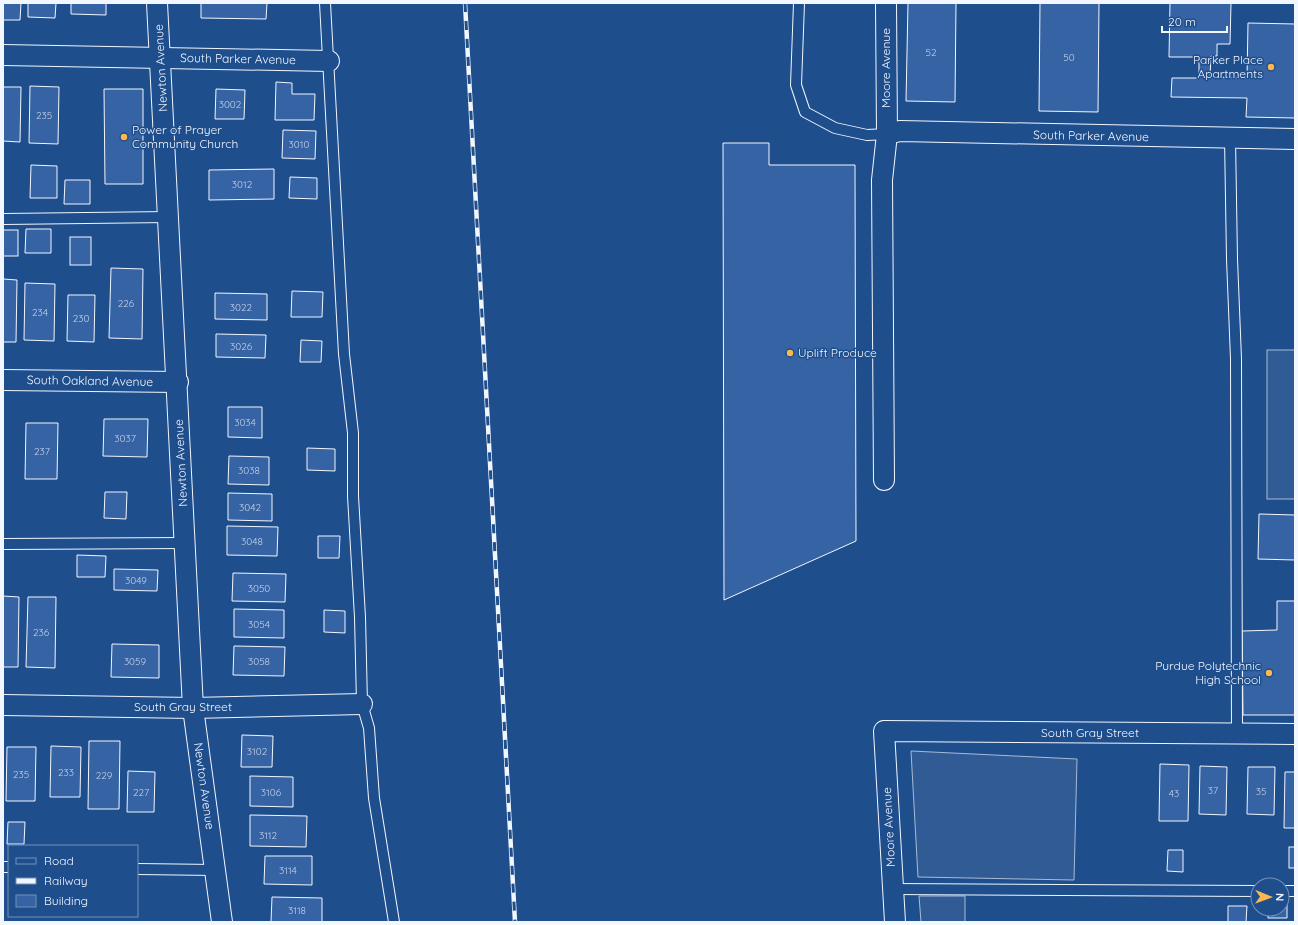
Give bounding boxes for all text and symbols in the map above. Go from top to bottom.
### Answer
scale bar [1162,8,1227,34]
text: 20 m [1168,14,1196,29]
street label: Newton Avenue [151,24,170,112]
street label: Moore Avenue [878,28,893,108]
house number: 52 [926,46,937,59]
street label: South Parker Avenue [180,50,296,67]
house number: 50 [1063,51,1075,64]
place label: Parker Place Apartments [1193,52,1263,81]
marker: Parker Place Apartments [1266,62,1276,72]
house number: 3002 [219,98,242,111]
house number: 235 [36,109,52,122]
place label: Power of Prayer Community Church [132,122,238,151]
street label: South Parker Avenue [1033,127,1149,144]
marker: Power of Prayer Community Church [119,132,129,142]
house number: 3010 [289,138,309,151]
house number: 3012 [232,178,253,191]
house number: 226 [118,297,135,310]
house number: 3022 [230,301,253,314]
house number: 234 [32,306,48,319]
house number: 230 [73,312,89,325]
house number: 3026 [230,340,253,353]
place label: Uplift Produce [798,345,877,360]
marker: Uplift Produce [785,348,795,358]
street label: South Oakland Avenue [27,372,154,389]
house number: 3034 [234,416,256,429]
street label: Newton Avenue [171,419,190,507]
house number: 3037 [114,432,136,445]
house number: 237 [34,445,50,458]
house number: 3038 [238,464,260,477]
house number: 3042 [239,501,261,514]
house number: 3048 [241,535,263,548]
house number: 3049 [125,574,147,587]
house number: 3050 [248,582,270,595]
house number: 3054 [248,618,270,631]
house number: 236 [33,626,50,639]
house number: 3059 [124,655,147,668]
house number: 3058 [248,655,270,668]
place label: Purdue Polytechnic High School [1155,658,1261,687]
marker: Purdue Polytechnic High School [1264,668,1274,678]
street label: South Gray Street [134,699,232,714]
street label: South Gray Street [1041,725,1139,740]
street label: Newton Avenue [191,741,218,831]
house number: 3102 [247,745,268,758]
house number: 233 [58,766,74,779]
house number: 235 [13,768,29,781]
house number: 229 [96,769,113,782]
house number: 37 [1208,784,1218,797]
house number: 35 [1256,785,1266,798]
house number: 227 [133,786,149,799]
house number: 3106 [261,786,282,799]
street label: Moore Avenue [879,787,898,867]
house number: 43 [1169,787,1179,800]
house number: 3112 [259,829,278,842]
legend [8,845,138,917]
text: Road [44,853,74,868]
house number: 3114 [279,864,297,877]
text: Railway [44,873,88,888]
north arrow [1250,877,1290,917]
text: Building [44,893,88,908]
text: N [1273,893,1287,901]
house number: 3118 [288,904,306,917]

